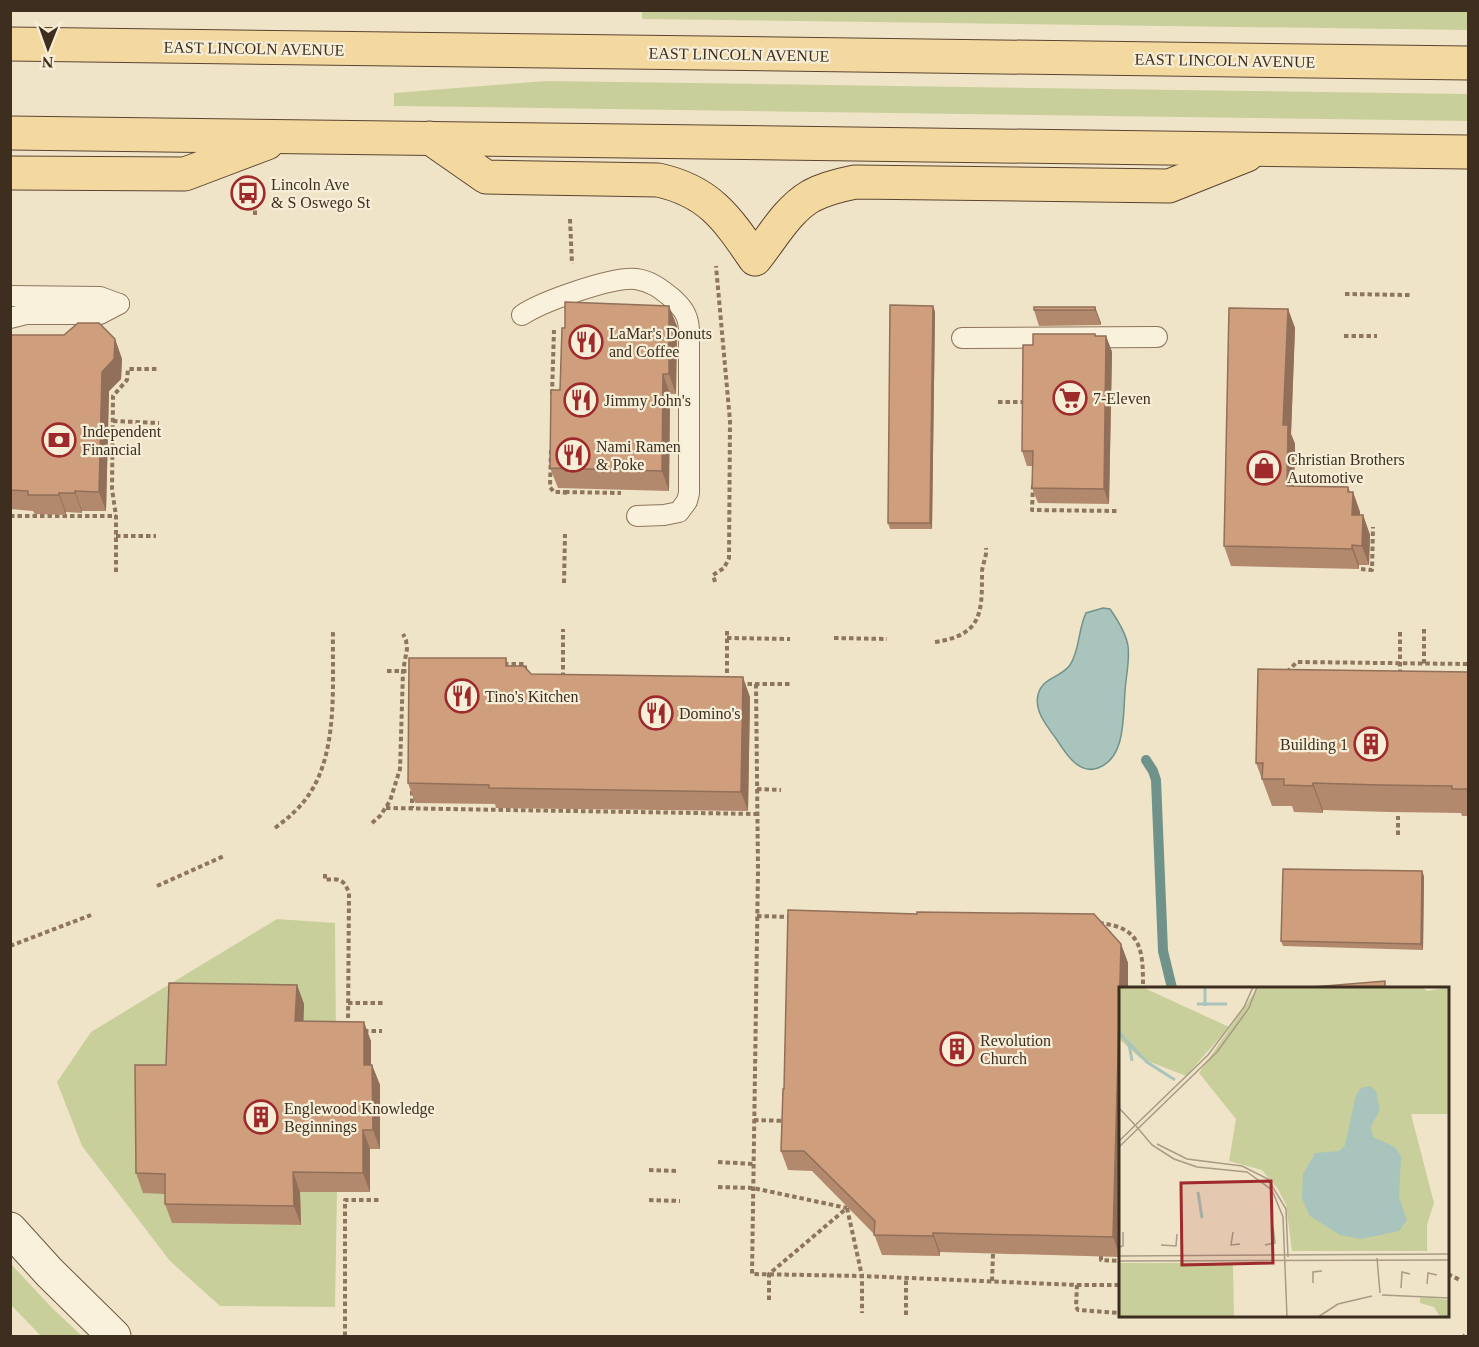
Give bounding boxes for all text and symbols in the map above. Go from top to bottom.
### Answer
north arrow [18,18,78,78]
street label: EAST LINCOLN AVENUE [163,38,345,59]
street label: EAST LINCOLN AVENUE [648,44,830,65]
street label: EAST LINCOLN AVENUE [1134,50,1316,71]
text: N [41,54,54,71]
bus stop icon: Lincoln Ave & S Oswego St [230,175,266,211]
place label: Lincoln Ave & S Oswego St [271,176,371,212]
restaurant icon: LaMar's Donuts and Coffee [568,324,604,360]
place label: LaMar's Donuts and Coffee [609,325,712,360]
supermarket icon: 7-Eleven [1052,380,1088,416]
restaurant icon: Jimmy John's [563,382,599,418]
place label: 7-Eleven [1093,390,1151,407]
place label: Jimmy John's [604,392,691,410]
bank icon: Independent Financial [41,422,77,458]
place label: Independent Financial [82,423,162,458]
restaurant icon: Nami Ramen & Poke [555,437,591,473]
place label: Nami Ramen & Poke [596,438,681,473]
shop icon: Christian Brothers Automotive [1246,450,1282,486]
place label: Christian Brothers Automotive [1287,451,1405,486]
restaurant icon: Tino's Kitchen [444,678,480,714]
place label: Tino's Kitchen [485,688,578,705]
restaurant icon: Domino's [638,695,674,731]
place label: Domino's [679,705,741,722]
building icon: Building 1 [1353,726,1389,762]
place label: Building 1 [1280,736,1348,754]
inset map [1119,987,1449,1317]
building icon: Revolution Church [939,1031,975,1067]
place label: Revolution Church [980,1032,1051,1067]
building icon: Englewood Knowledge Beginnings [243,1099,279,1135]
place label: Englewood Knowledge Beginnings [284,1100,435,1136]

